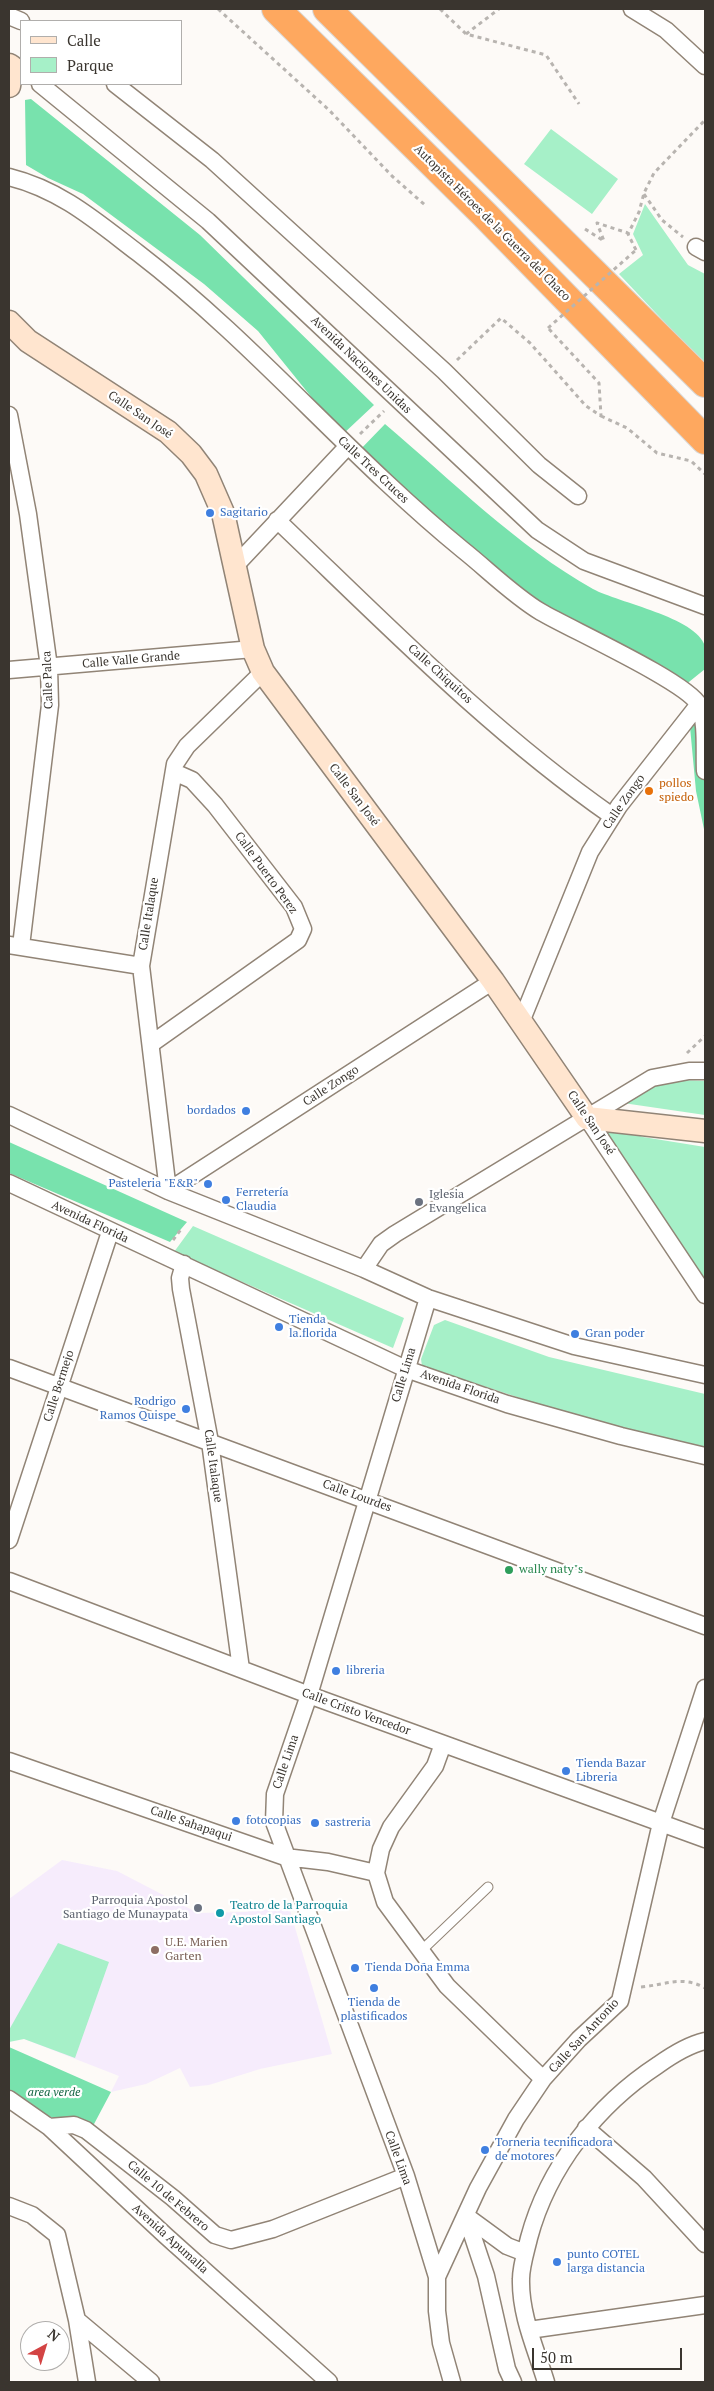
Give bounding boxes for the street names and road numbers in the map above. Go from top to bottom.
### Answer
street label: Autopista Héroes de la Guerra del Chaco [411,142,573,304]
street label: Avenida Naciones Unidas [308,313,414,417]
street label: Calle San José [105,388,175,442]
street label: Calle Tres Cruces [335,433,411,507]
street label: Calle Chiquitos [405,641,475,707]
street label: Calle Valle Grande [81,649,181,671]
street label: Calle Palca [40,651,56,709]
street label: Calle San José [326,761,382,829]
street label: Calle Zongo [600,772,648,832]
street label: Calle Puerto Perez [231,829,301,917]
street label: Calle Italaque [136,876,162,952]
street label: Calle Zongo [300,1063,362,1109]
street label: Calle San José [564,1088,618,1158]
street label: Avenida Florida [49,1198,131,1246]
street label: Calle Lima [389,1346,419,1404]
street label: Calle Bermejo [41,1348,77,1424]
street label: Avenida Florida [418,1367,502,1407]
street label: Calle Italaque [201,1428,225,1504]
street label: Calle Lourdes [320,1477,394,1515]
street label: Calle Cristo Vencedor [300,1686,412,1738]
street label: Calle Lima [270,1733,302,1791]
street label: Calle Sahapaqui [148,1803,234,1845]
street label: Calle San Antonio [546,1996,622,2076]
street label: Calle Lima [382,2129,414,2187]
street label: Calle 10 de Febrero [124,2158,212,2234]
street label: Avenida Apumalla [129,2201,211,2277]

